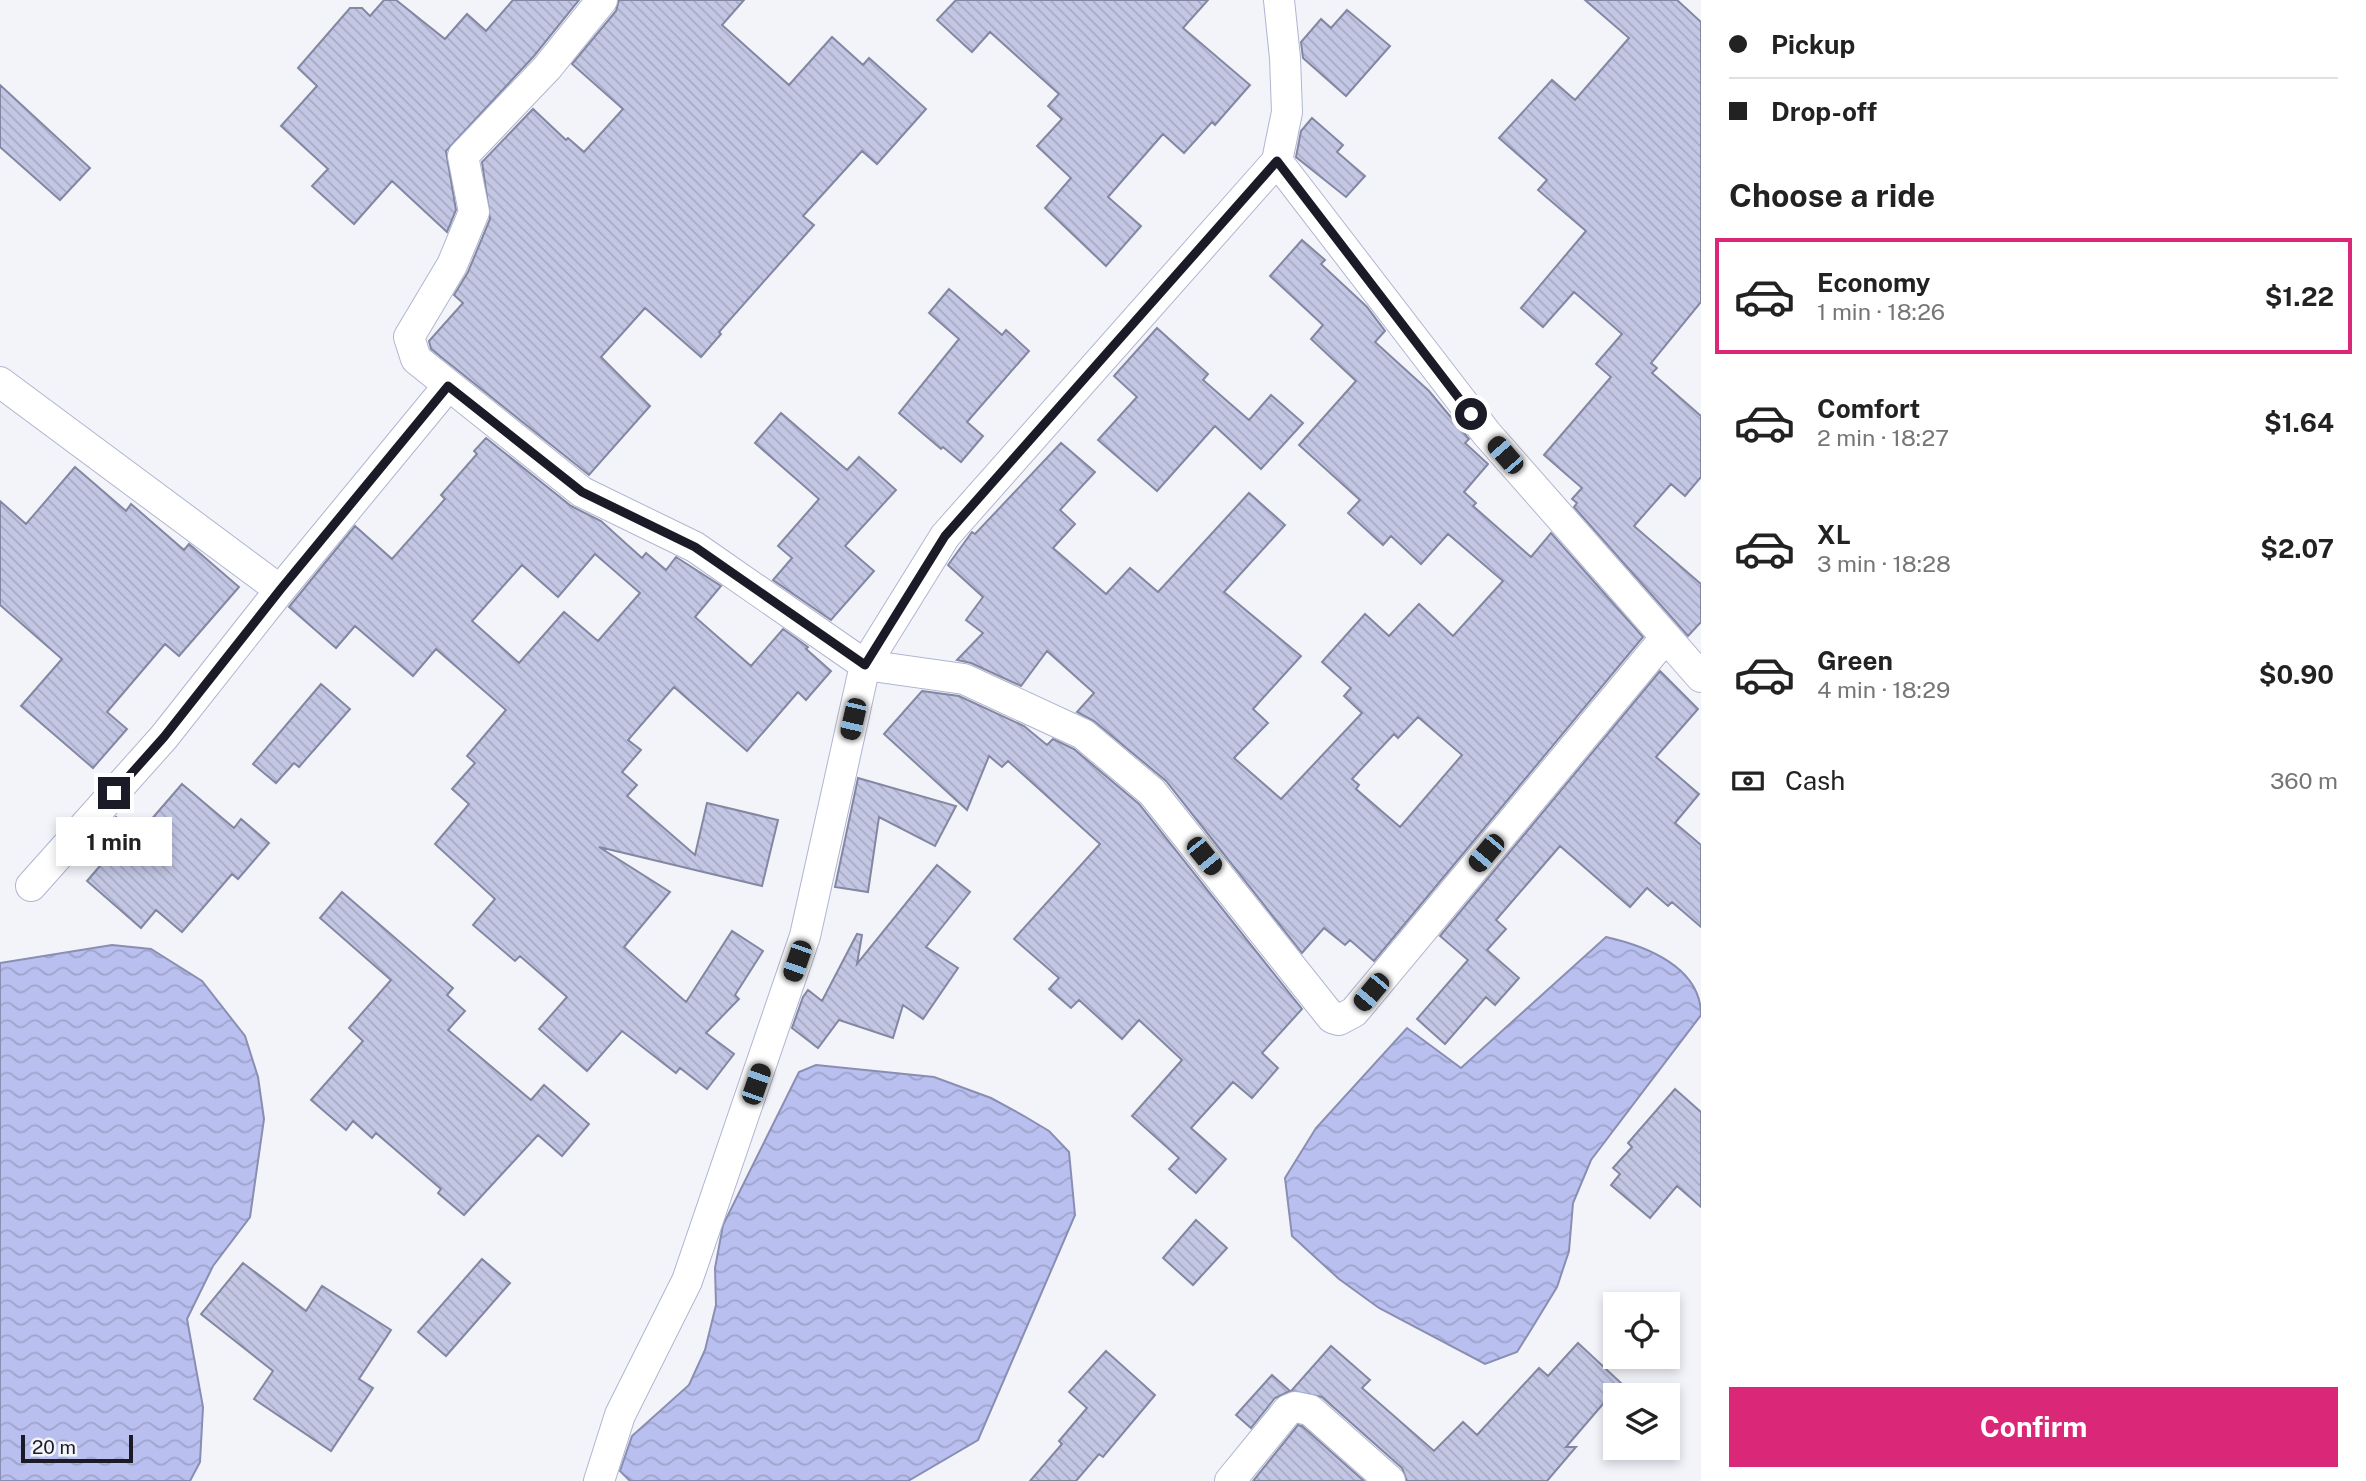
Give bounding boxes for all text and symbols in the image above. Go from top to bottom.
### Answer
text: Pickup [1771,29,1855,60]
text: Drop-off [1771,96,1877,127]
text: Choose a ride [1729,177,1935,214]
icon: car [1733,265,1796,328]
text: Economy [1817,267,1930,298]
text: $1.22 [2265,281,2334,312]
text: 1 min · 18:26 [1817,298,1945,325]
icon: car [1733,391,1796,454]
text: Comfort [1817,393,1920,424]
route start [1455,398,1487,430]
text: $1.64 [2264,407,2334,438]
text: 2 min · 18:27 [1817,424,1949,451]
car [1484,432,1527,478]
icon: car [1733,517,1796,580]
text: XL [1817,519,1851,550]
text: $2.07 [2260,533,2334,564]
text: 3 min · 18:28 [1817,550,1951,577]
icon: car [1733,643,1796,706]
text: Green [1817,645,1893,676]
text: $0.90 [2259,659,2334,690]
text: 4 min · 18:29 [1817,676,1950,703]
car [839,696,868,742]
icon: cash [1729,762,1767,800]
text: Cash [1785,765,1845,796]
text: 360 m [2270,767,2338,794]
route end [98,777,130,809]
callout: 1 min [56,818,172,866]
text: 1 min [86,828,142,855]
car [1465,830,1508,876]
car [1183,833,1226,879]
car [781,938,814,984]
car [1350,969,1393,1015]
car [740,1061,773,1107]
map controls [1603,1292,1680,1460]
button: locate [1603,1292,1680,1369]
button: layers [1603,1383,1680,1460]
button: Confirm [1729,1387,2338,1467]
scale bar [21,1432,133,1464]
text: 20 m [32,1436,76,1458]

